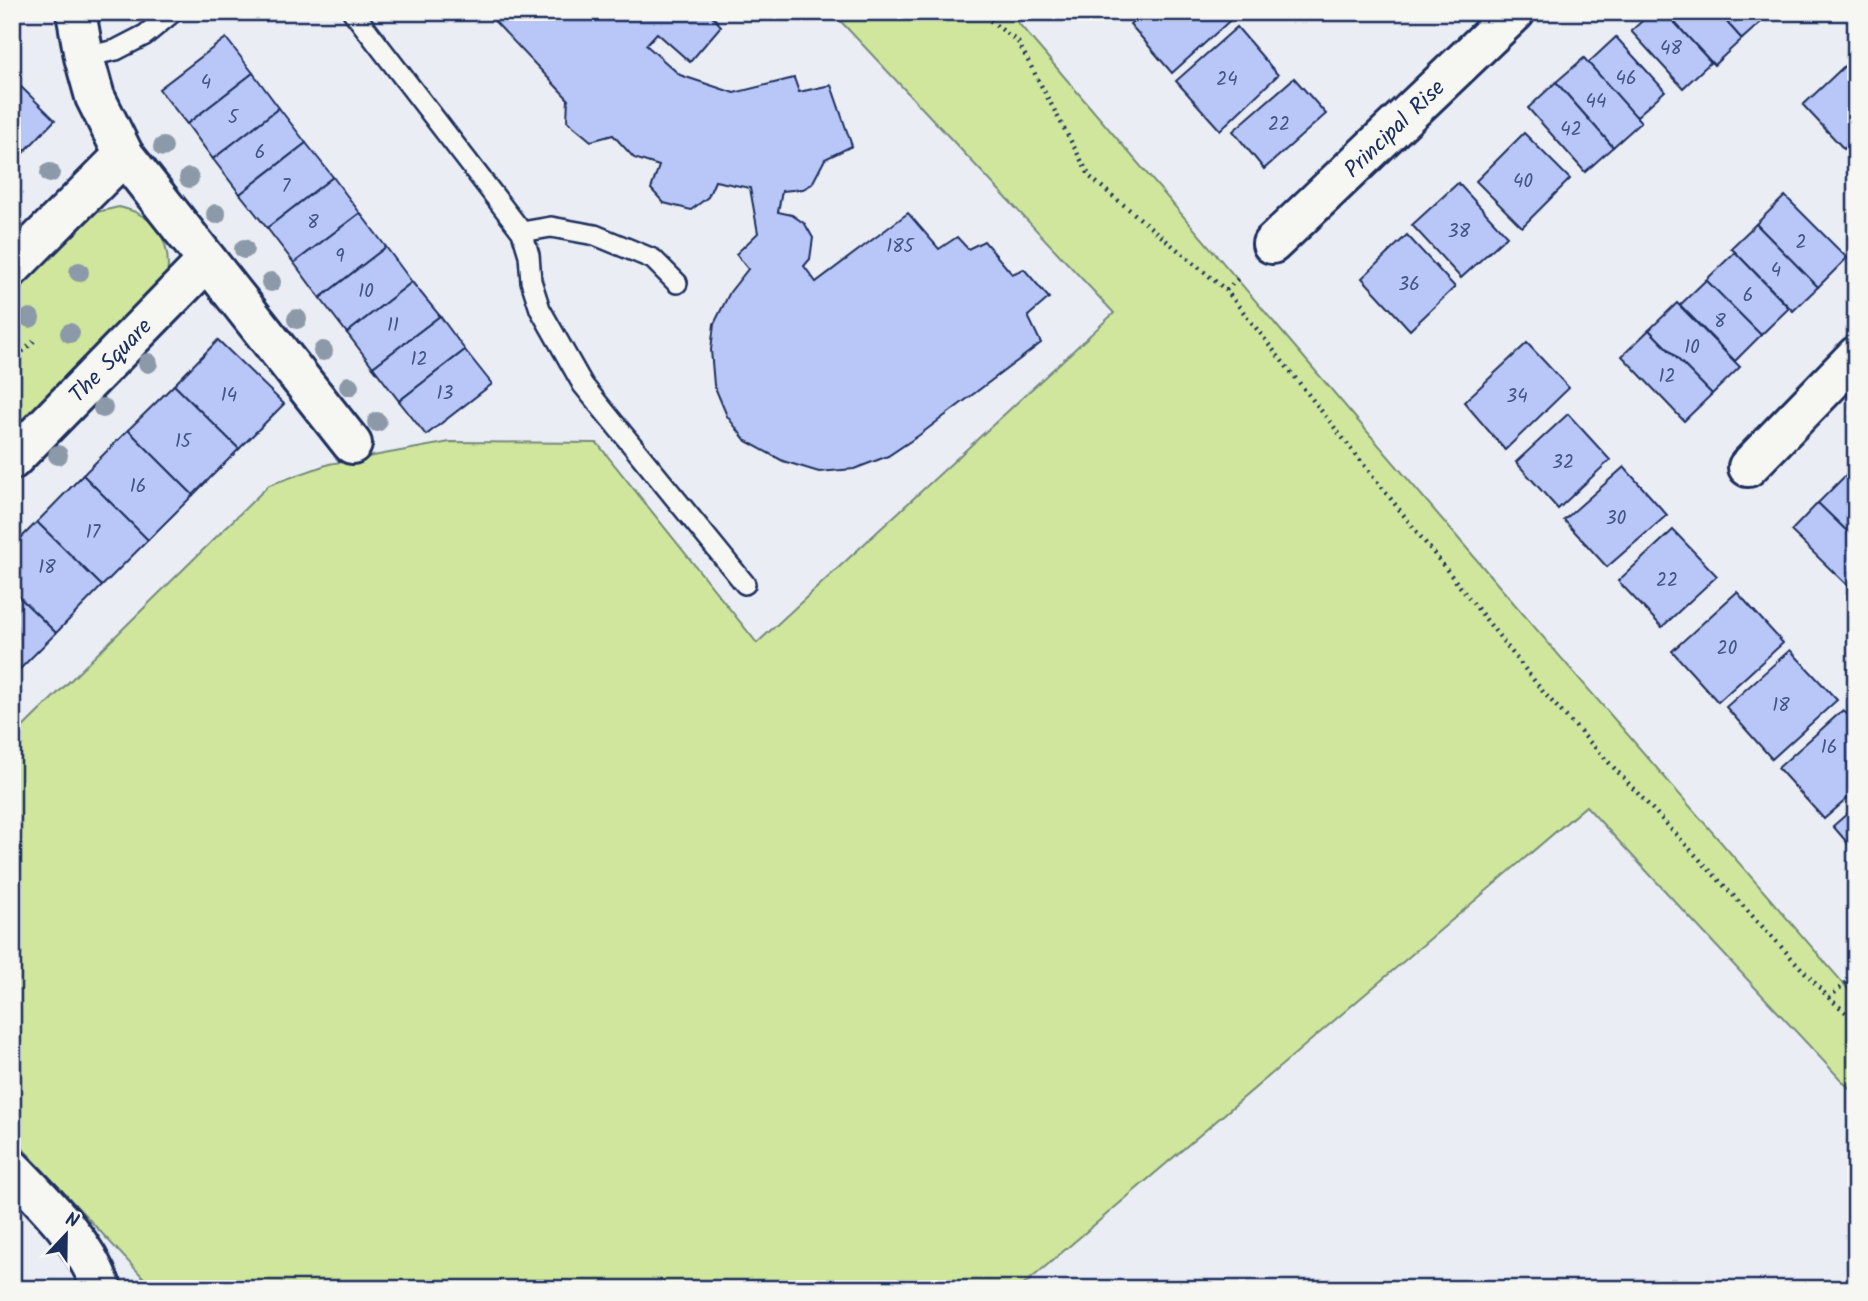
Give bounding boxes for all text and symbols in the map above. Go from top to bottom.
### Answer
house number: 48 [1660,34,1683,64]
house number: 46 [1615,64,1637,94]
house number: 24 [1216,65,1238,95]
house number: 4 [201,68,211,98]
street label: Principal Rise [1336,72,1454,187]
house number: 44 [1586,87,1606,117]
house number: 5 [228,103,240,133]
house number: 22 [1268,110,1290,140]
house number: 42 [1560,115,1582,145]
house number: 6 [255,138,265,168]
house number: 40 [1513,167,1533,197]
house number: 7 [282,172,292,202]
house number: 8 [307,208,319,238]
house number: 38 [1448,217,1471,247]
house number: 2 [1795,228,1807,258]
house number: 185 [886,232,916,262]
house number: 9 [335,242,345,272]
house number: 4 [1771,256,1781,286]
house number: 36 [1398,270,1420,300]
house number: 10 [358,277,374,307]
house number: 6 [1743,281,1753,311]
house number: 8 [1714,307,1726,337]
street label: The Square [61,310,162,412]
house number: 11 [387,311,399,341]
house number: 10 [1684,333,1700,363]
house number: 12 [410,345,428,375]
house number: 12 [1658,362,1676,392]
house number: 13 [437,379,454,409]
house number: 14 [221,381,237,411]
house number: 34 [1506,382,1528,412]
house number: 15 [175,427,193,457]
house number: 32 [1552,448,1574,478]
house number: 16 [130,472,146,502]
house number: 30 [1606,504,1626,534]
house number: 17 [86,518,102,548]
house number: 18 [38,553,56,583]
house number: 22 [1656,566,1678,596]
house number: 20 [1717,634,1737,664]
house number: 18 [1772,691,1790,721]
house number: 16 [1821,733,1837,763]
north arrow [32,1200,102,1270]
text: N [60,1205,83,1237]

